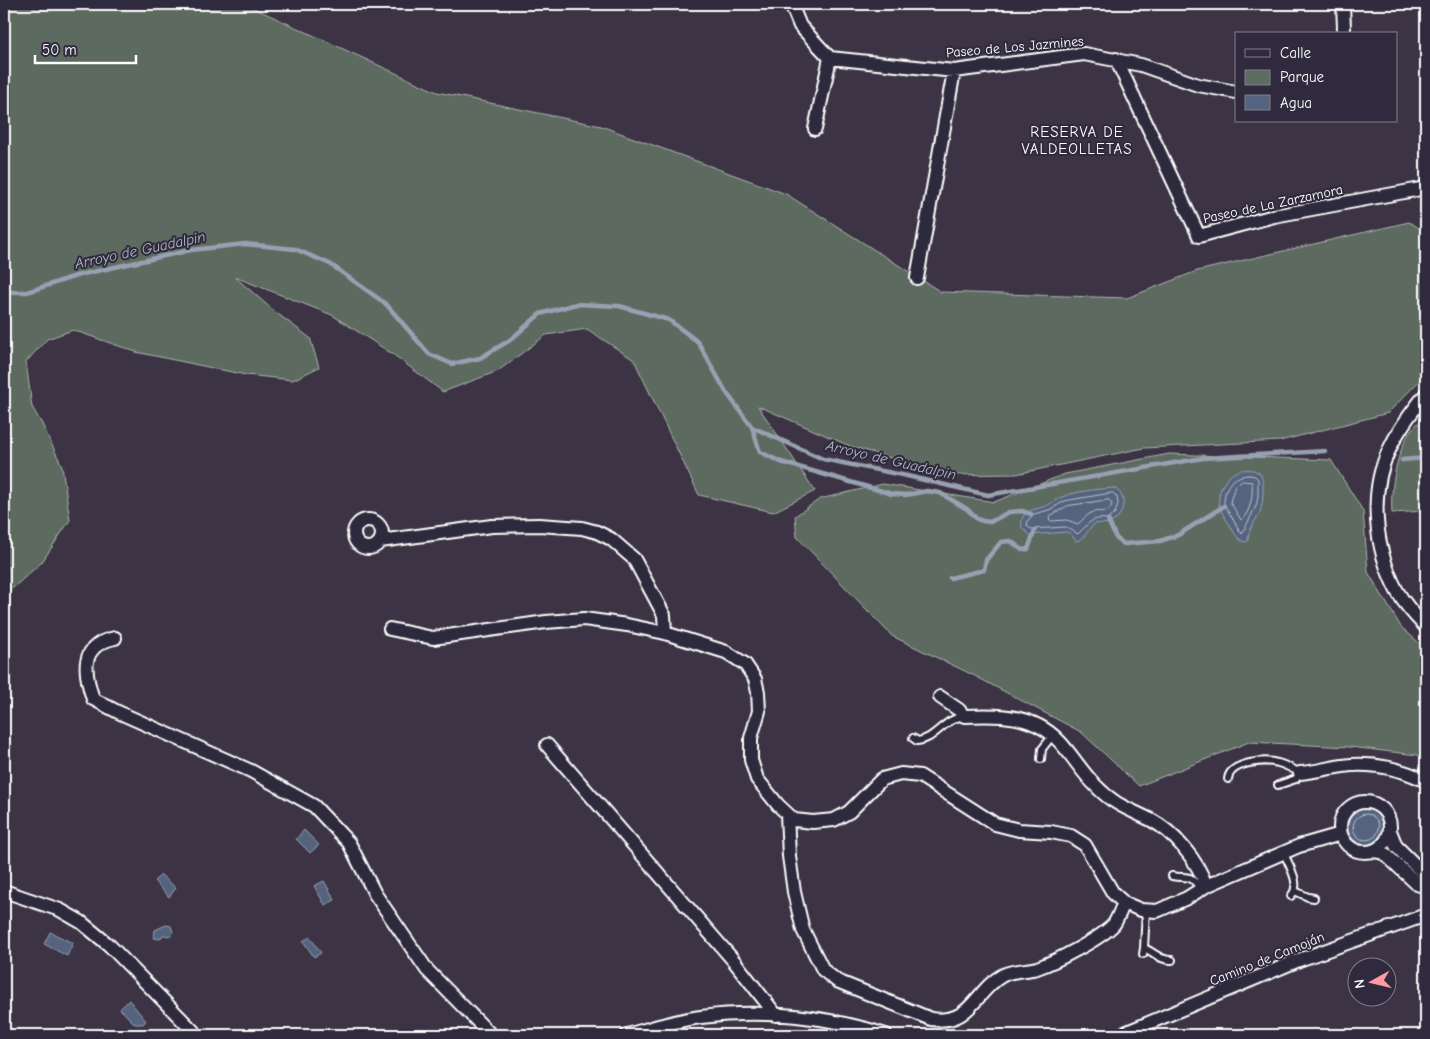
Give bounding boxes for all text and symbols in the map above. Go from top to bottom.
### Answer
scale bar [35,32,136,64]
legend [1235,32,1398,122]
street label: Paseo de Los Jazmines [945,33,1085,61]
text: 50 m [42,41,77,59]
text: Calle [1280,44,1312,62]
text: Parque [1280,68,1325,86]
text: Agua [1280,94,1312,112]
district label: RESERVA DE VALDEOLLETAS [1022,123,1132,158]
street label: Paseo de La Zarzamora [1202,181,1344,227]
water label: Arroyo de Guadalpin [72,227,207,273]
water label: Arroyo de Guadalpin [823,436,958,484]
street label: Camino de Camoján [1207,928,1327,990]
north arrow [1348,956,1398,1006]
text: N [1351,978,1369,989]

